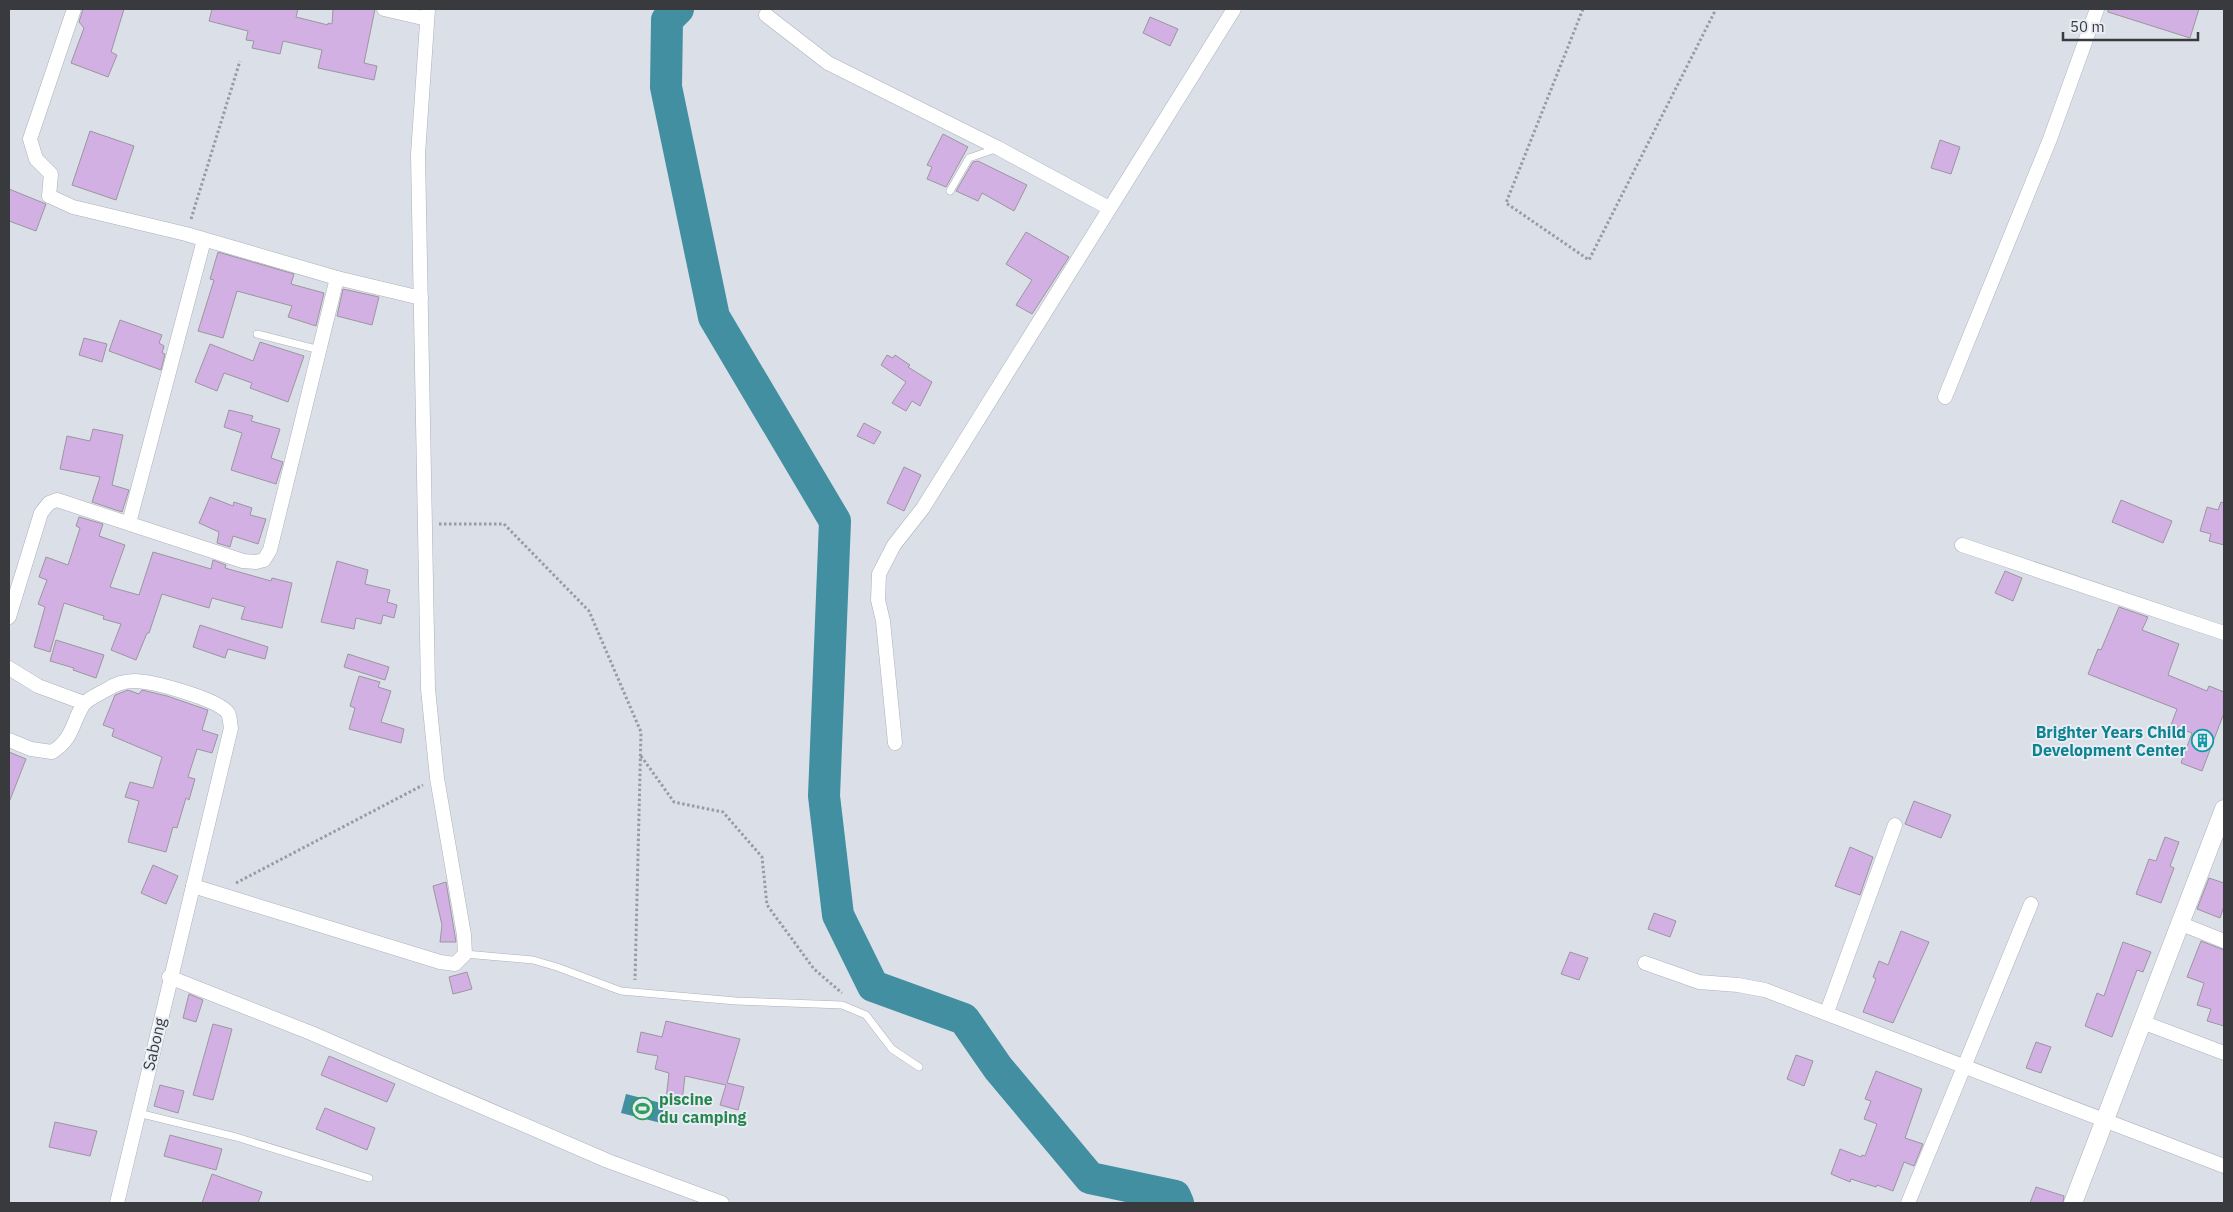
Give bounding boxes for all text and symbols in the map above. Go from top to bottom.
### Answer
scale bar [2063,10,2198,42]
text: 50 m [2070,17,2105,36]
place label: Brighter Years Child Development Center [2032,722,2187,760]
building icon: Brighter Years Child Development Center [2190,729,2214,753]
street label: Sabong [138,1015,170,1072]
place label: piscine du camping [659,1089,747,1127]
sports icon: piscine du camping [631,1096,655,1120]

